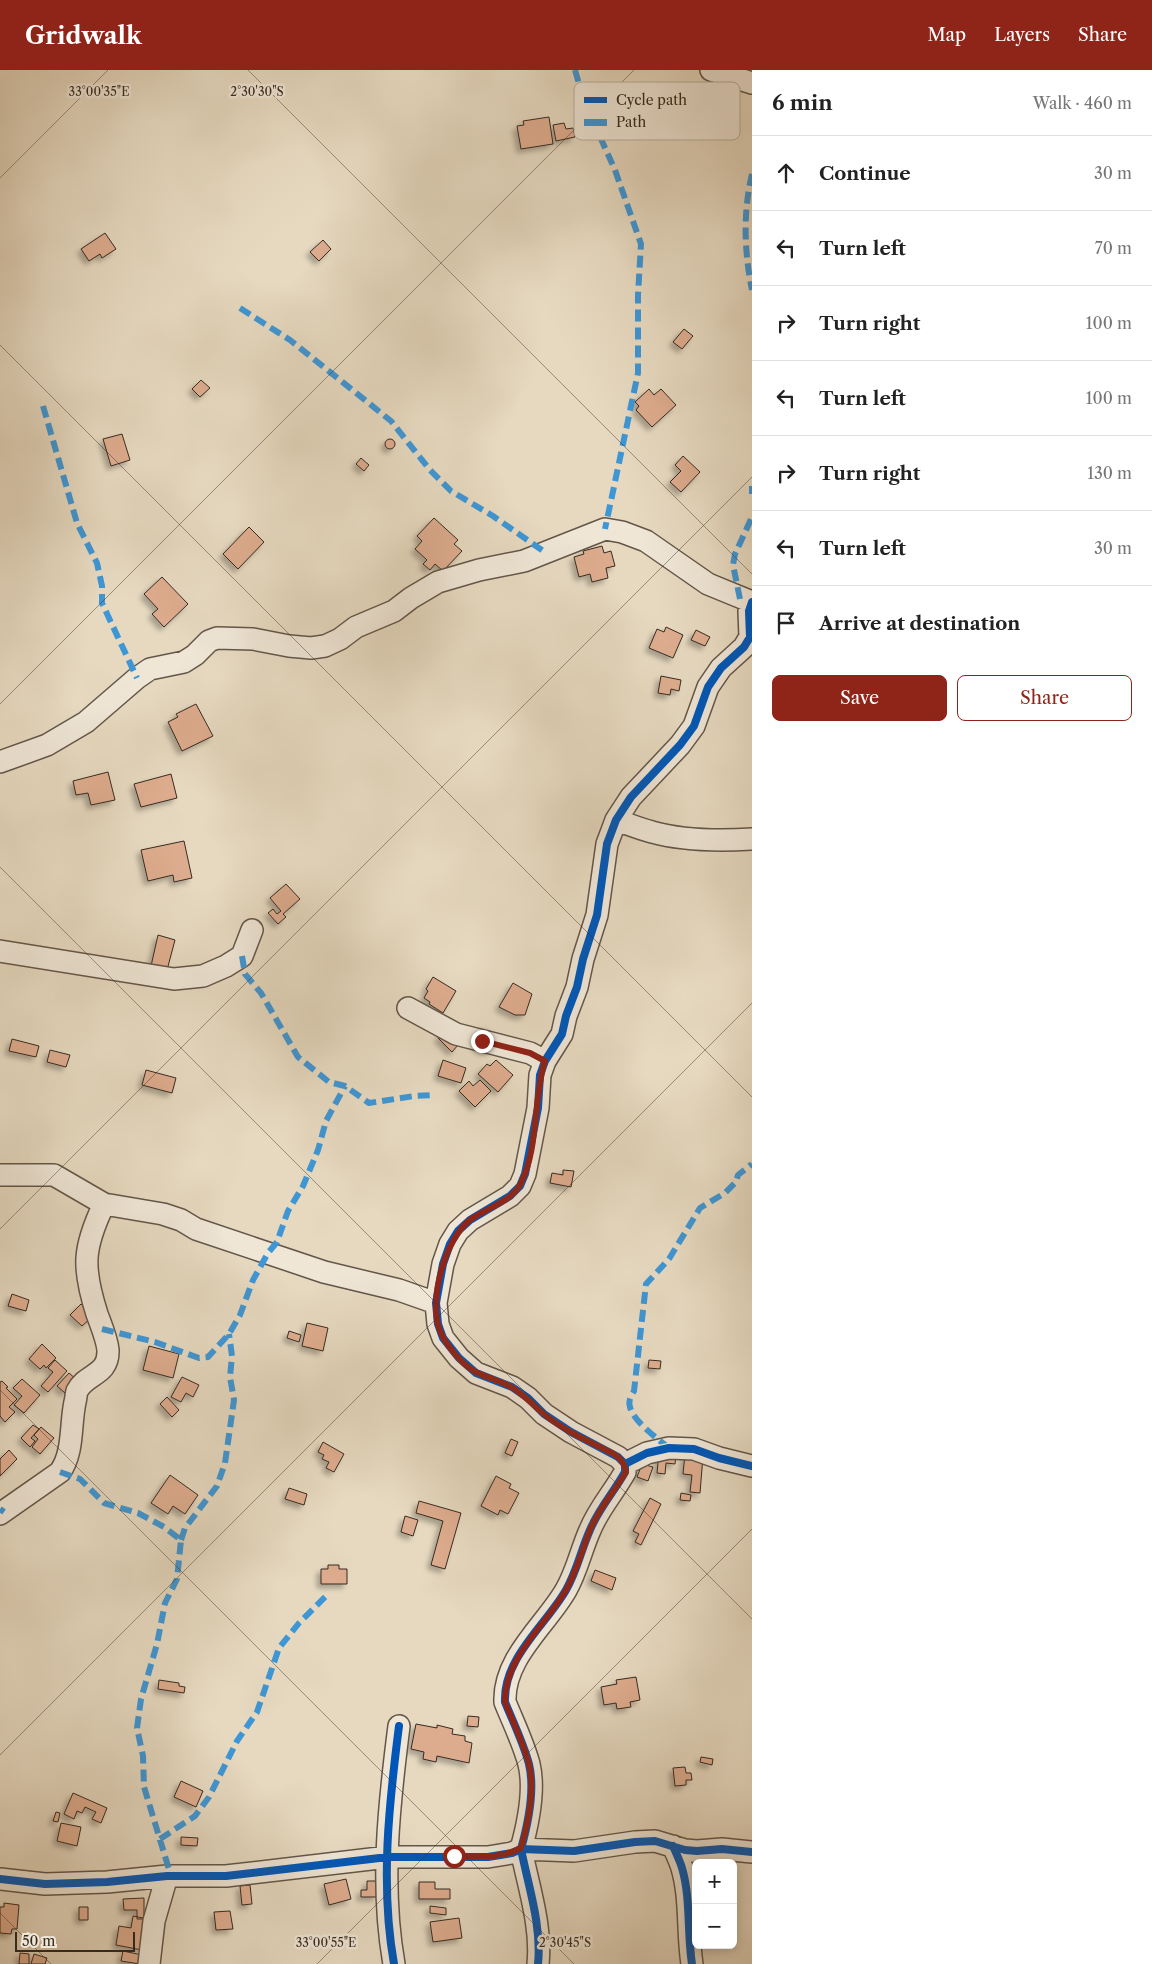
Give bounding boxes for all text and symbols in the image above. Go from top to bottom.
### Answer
text: Gridwalk [25,21,142,50]
text: Map [928,24,966,46]
text: Layers [994,24,1050,46]
text: Share [1078,24,1127,46]
legend [574,82,740,140]
text: 33°00'35"E [69,84,129,99]
text: 2°30'30"S [230,84,284,99]
text: 6 min [772,90,833,115]
text: Cycle path [616,91,687,109]
text: Walk · 460 m [1033,93,1132,113]
text: Path [616,113,646,131]
icon: ahead [772,159,800,187]
text: Continue [819,162,911,185]
text: 30 m [1094,163,1132,183]
icon: left [772,234,800,262]
text: Turn left [819,237,906,260]
text: 70 m [1095,238,1132,258]
icon: right [772,309,800,337]
text: Turn right [819,312,920,335]
text: 100 m [1086,313,1132,333]
icon: left [772,384,800,412]
text: Turn left [819,387,906,410]
text: 100 m [1086,388,1132,408]
icon: right [772,459,800,487]
text: Turn right [819,462,920,485]
text: 130 m [1087,463,1132,483]
icon: left [772,534,800,562]
text: Turn left [819,537,906,560]
text: 30 m [1094,538,1132,558]
icon: arrive [772,609,800,637]
text: Arrive at destination [819,612,1020,635]
button: Save [772,675,947,721]
button: Share [957,675,1132,721]
route end [471,1030,494,1053]
route start [443,1845,466,1868]
map controls [692,1859,737,1949]
button: + [692,1859,737,1904]
button: − [692,1904,737,1949]
scale bar [15,1929,135,1952]
text: 50 m [22,1932,55,1950]
text: 33°00'55"E [296,1935,356,1950]
text: 2°30'45"S [539,1935,591,1950]

